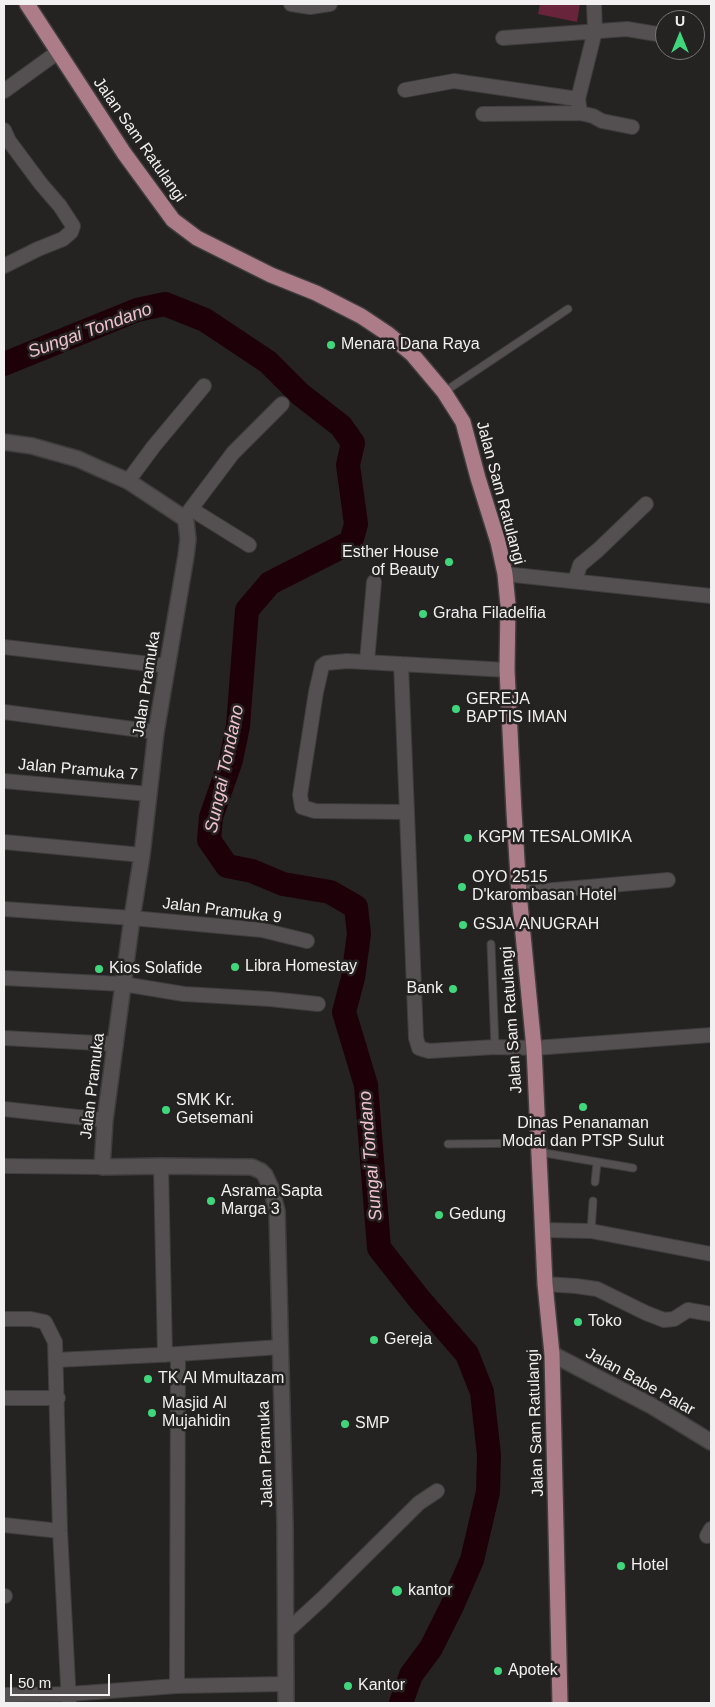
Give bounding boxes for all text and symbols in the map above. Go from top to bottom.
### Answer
north arrow [655,10,705,60]
text: U [675,13,685,29]
street label: Jalan Sam Ratulangi [89,74,189,206]
water label: Sungai Tondano [25,299,155,363]
place label: Menara Dana Raya [341,335,480,355]
marker: Menara Dana Raya [325,339,337,351]
street label: Jalan Sam Ratulangi [472,419,528,567]
place label: Esther House of Beauty [342,543,439,581]
marker: Esther House of Beauty [443,556,455,568]
place label: Graha Filadelfia [433,604,546,624]
marker: Graha Filadelfia [417,608,429,620]
street label: Jalan Pramuka [129,630,165,738]
place label: GEREJA BAPTIS IMAN [466,690,567,728]
water label: Sungai Tondano [201,703,249,835]
marker: GEREJA BAPTIS IMAN [450,703,462,715]
street label: Jalan Pramuka 7 [17,755,139,785]
place label: KGPM TESALOMIKA [478,828,632,848]
marker: KGPM TESALOMIKA [462,832,474,844]
place label: OYO 2515 D'karombasan Hotel [472,868,616,906]
marker: OYO 2515 D'karombasan Hotel [456,881,468,893]
street label: Jalan Pramuka 9 [161,894,283,928]
place label: GSJA ANUGRAH [473,915,599,935]
marker: GSJA ANUGRAH [457,919,469,931]
street label: Jalan Sam Ratulangi [497,946,527,1094]
place label: Libra Homestay [245,957,357,977]
place label: Kios Solafide [109,959,202,979]
marker: Libra Homestay [229,961,241,973]
marker: Kios Solafide [93,963,105,975]
place label: Bank [407,979,443,999]
marker: Bank [447,983,459,995]
street label: Jalan Pramuka [77,1032,109,1140]
water label: Sungai Tondano [355,1090,387,1222]
place label: SMK Kr. Getsemani [176,1091,253,1129]
marker: Dinas Penanaman Modal dan PTSP Sulut [577,1101,589,1113]
marker: SMK Kr. Getsemani [160,1104,172,1116]
place label: Dinas Penanaman Modal dan PTSP Sulut [502,1114,664,1152]
place label: Asrama Sapta Marga 3 [221,1182,322,1220]
marker: Asrama Sapta Marga 3 [205,1195,217,1207]
place label: Gedung [449,1205,506,1225]
marker: Gedung [433,1209,445,1221]
place label: Toko [588,1312,622,1332]
marker: Toko [572,1316,584,1328]
place label: Gereja [384,1330,432,1350]
marker: Gereja [368,1334,380,1346]
street label: Jalan Babe Palar [582,1344,698,1420]
street label: Jalan Sam Ratulangi [524,1349,548,1497]
place label: TK Al Mmultazam [158,1369,284,1389]
marker: TK Al Mmultazam [142,1373,154,1385]
place label: Masjid Al Mujahidin [162,1394,230,1432]
street label: Jalan Pramuka [255,1400,277,1508]
marker: Masjid Al Mujahidin [146,1407,158,1419]
place label: SMP [355,1414,390,1434]
marker: SMP [339,1418,351,1430]
place label: Hotel [631,1556,668,1576]
marker: Hotel [615,1560,627,1572]
place label: kantor [408,1581,452,1601]
marker: kantor [390,1584,404,1598]
place label: Apotek [508,1661,558,1681]
scale bar [12,1664,112,1696]
marker: Apotek [492,1665,504,1677]
text: 50 m [18,1674,51,1691]
place label: Kantor [358,1676,405,1696]
marker: Kantor [342,1680,354,1692]

